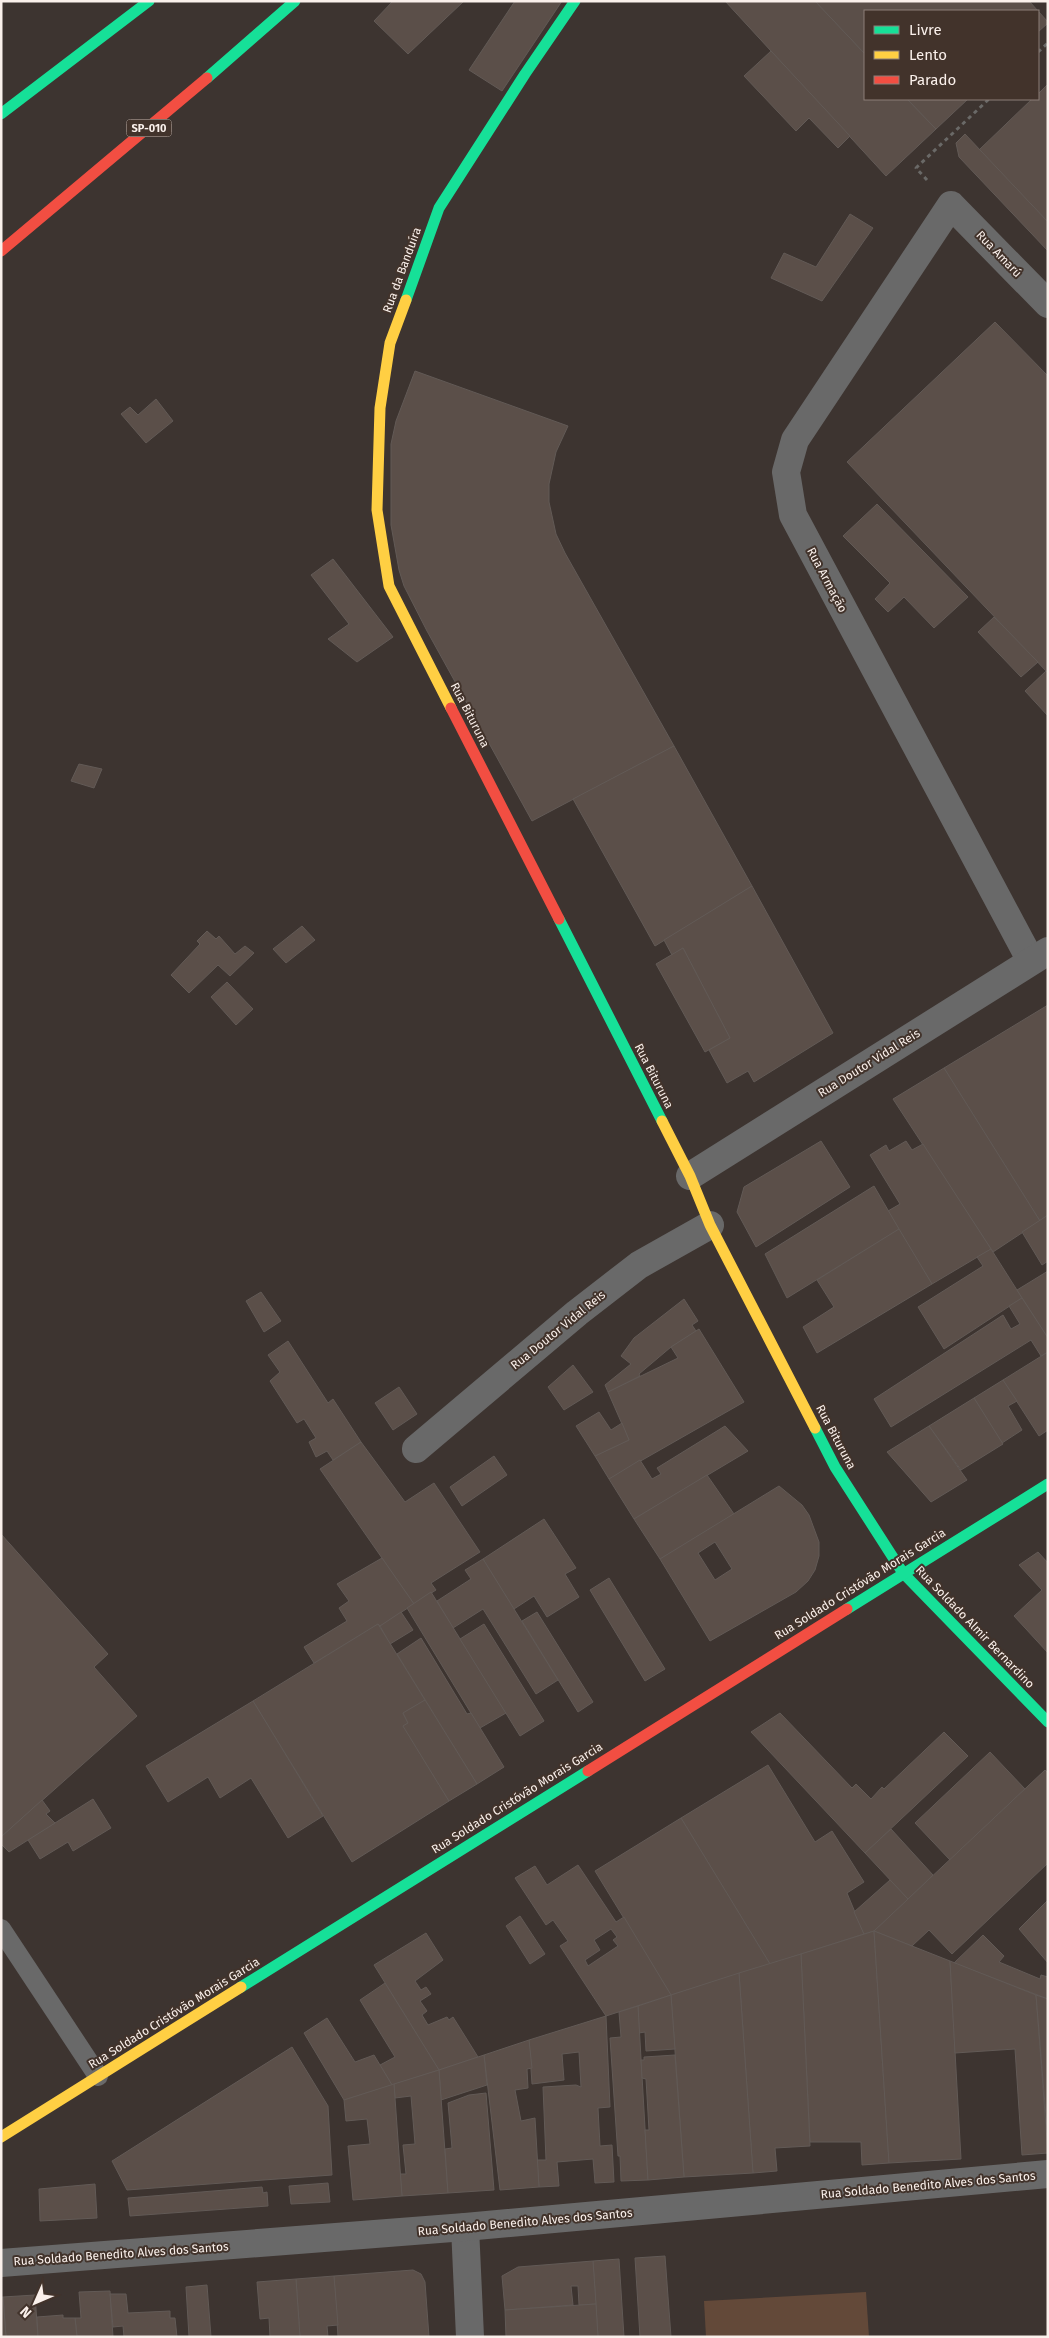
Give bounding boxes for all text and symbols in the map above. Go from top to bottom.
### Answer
legend [864,10,1039,100]
text: Livre [909,21,942,39]
text: Lento [909,46,947,64]
text: Parado [909,71,956,89]
road number: SP-010 [126,120,172,136]
street label: Rua da Banduíra [380,225,424,315]
street label: Rua Amarú [973,228,1025,280]
street label: Rua Armação [804,545,850,615]
street label: Rua Bituruna [448,680,492,750]
street label: Rua Doutor Vidal Reis [815,1026,923,1100]
street label: Rua Bituruna [632,1041,676,1111]
street label: Rua Doutor Vidal Reis [508,1287,608,1372]
street label: Rua Bituruna [813,1402,859,1472]
street label: Rua Soldado Cristóvão Morais Garcia [772,1525,948,1643]
street label: Rua Soldado Almir Bernardino [913,1563,1037,1691]
street label: Rua Soldado Cristóvão Morais Garcia [429,1739,605,1857]
street label: Rua Soldado Cristóvão Morais Garcia [86,1954,262,2072]
street label: Rua Soldado Benedito Alves dos Santos [820,2169,1036,2201]
street label: Rua Soldado Benedito Alves dos Santos [417,2206,633,2238]
street label: Rua Soldado Benedito Alves dos Santos [13,2239,229,2269]
north arrow [10,2278,60,2328]
text: N [17,2303,35,2321]

